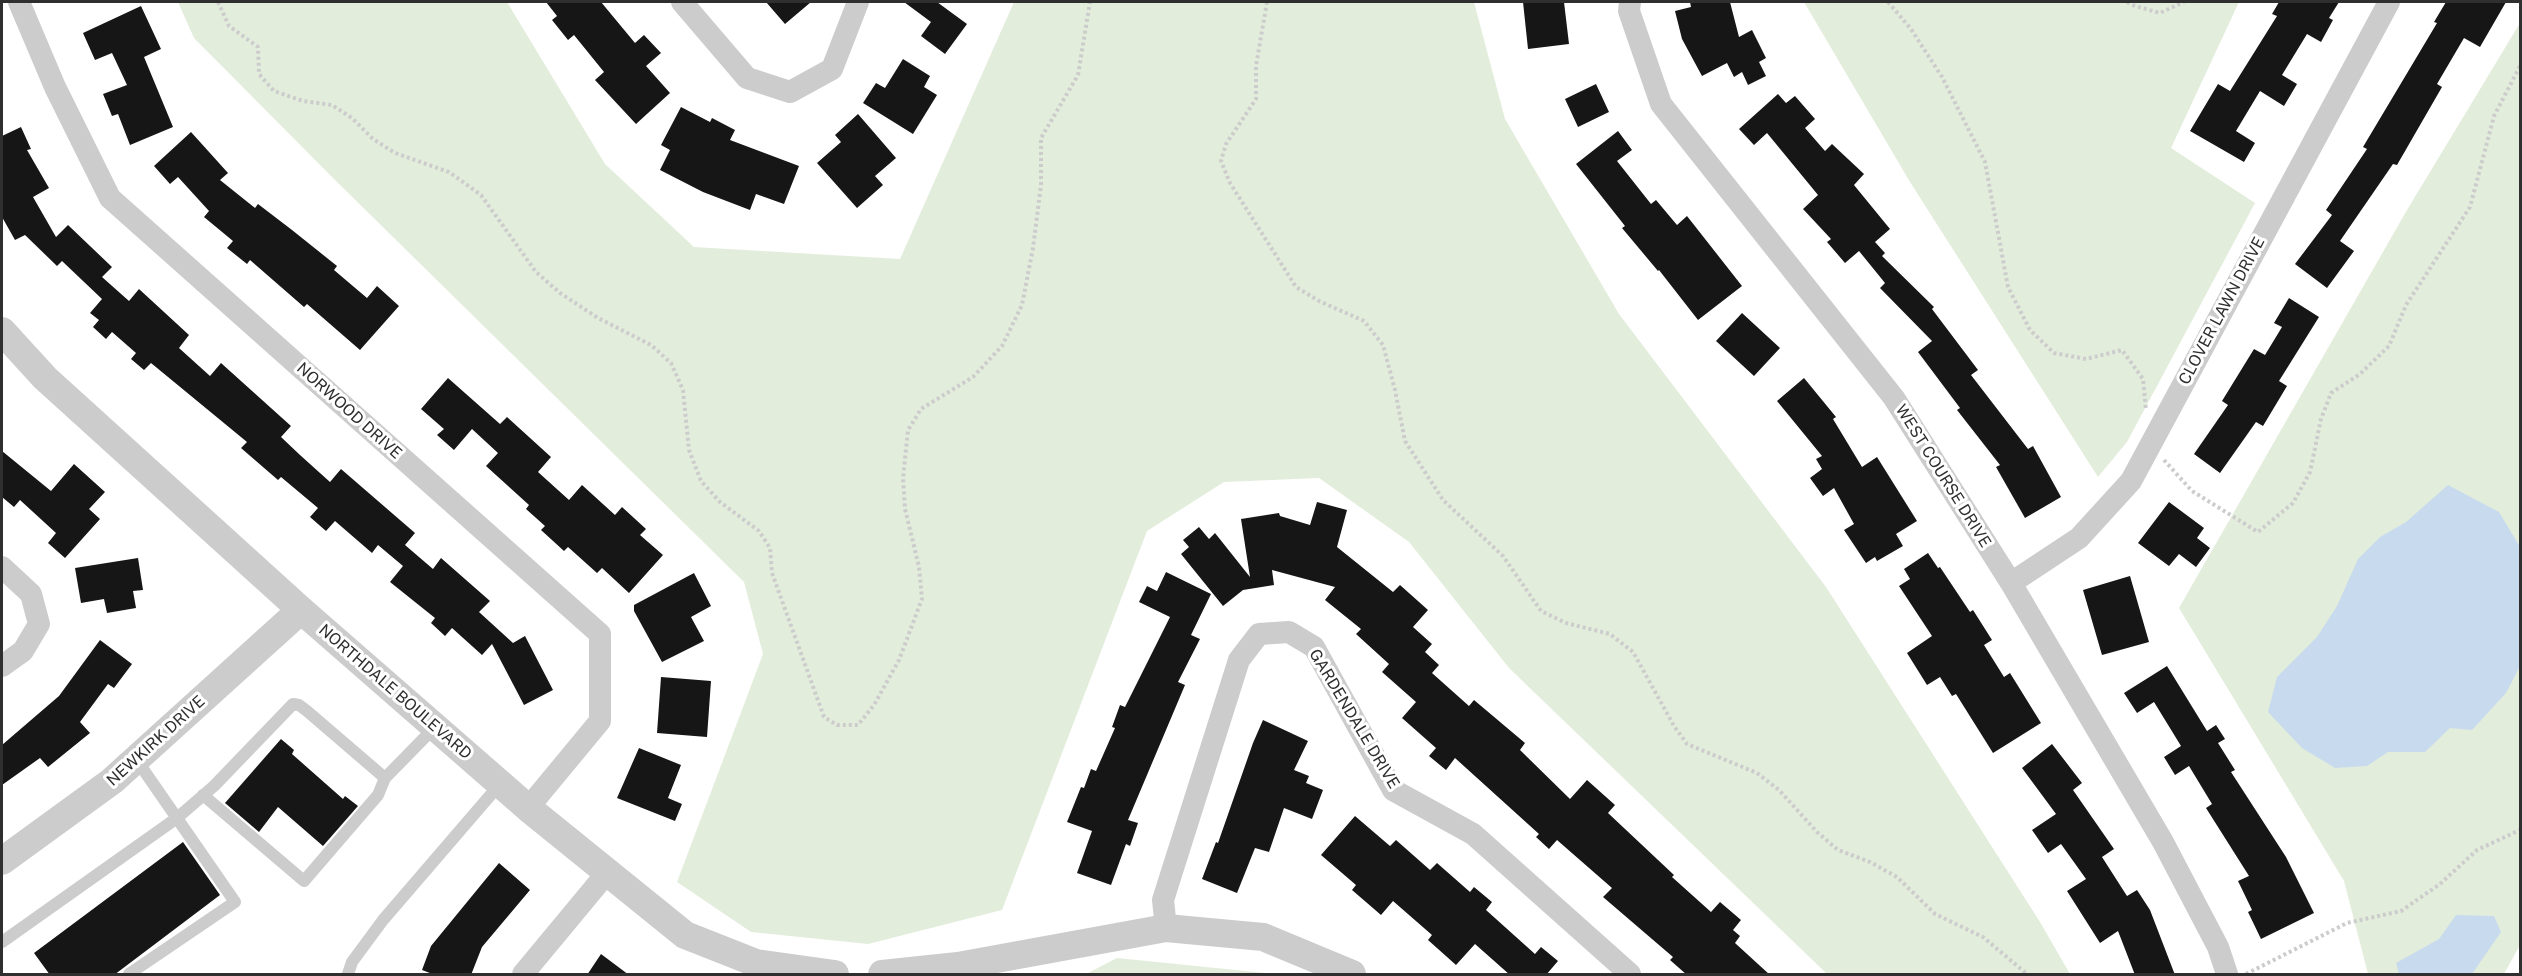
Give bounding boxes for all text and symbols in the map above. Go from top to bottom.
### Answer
street label: CLOVER LAWN DRIVE [2175,234,2269,388]
street label: NORWOOD DRIVE [293,359,405,463]
street label: WEST COURSE DRIVE [1891,401,1995,551]
street label: NORTHDALE BOULEVARD [315,620,475,764]
street label: GARDENDALE DRIVE [1305,646,1403,792]
street label: NEWKIRK DRIVE [103,692,209,790]

